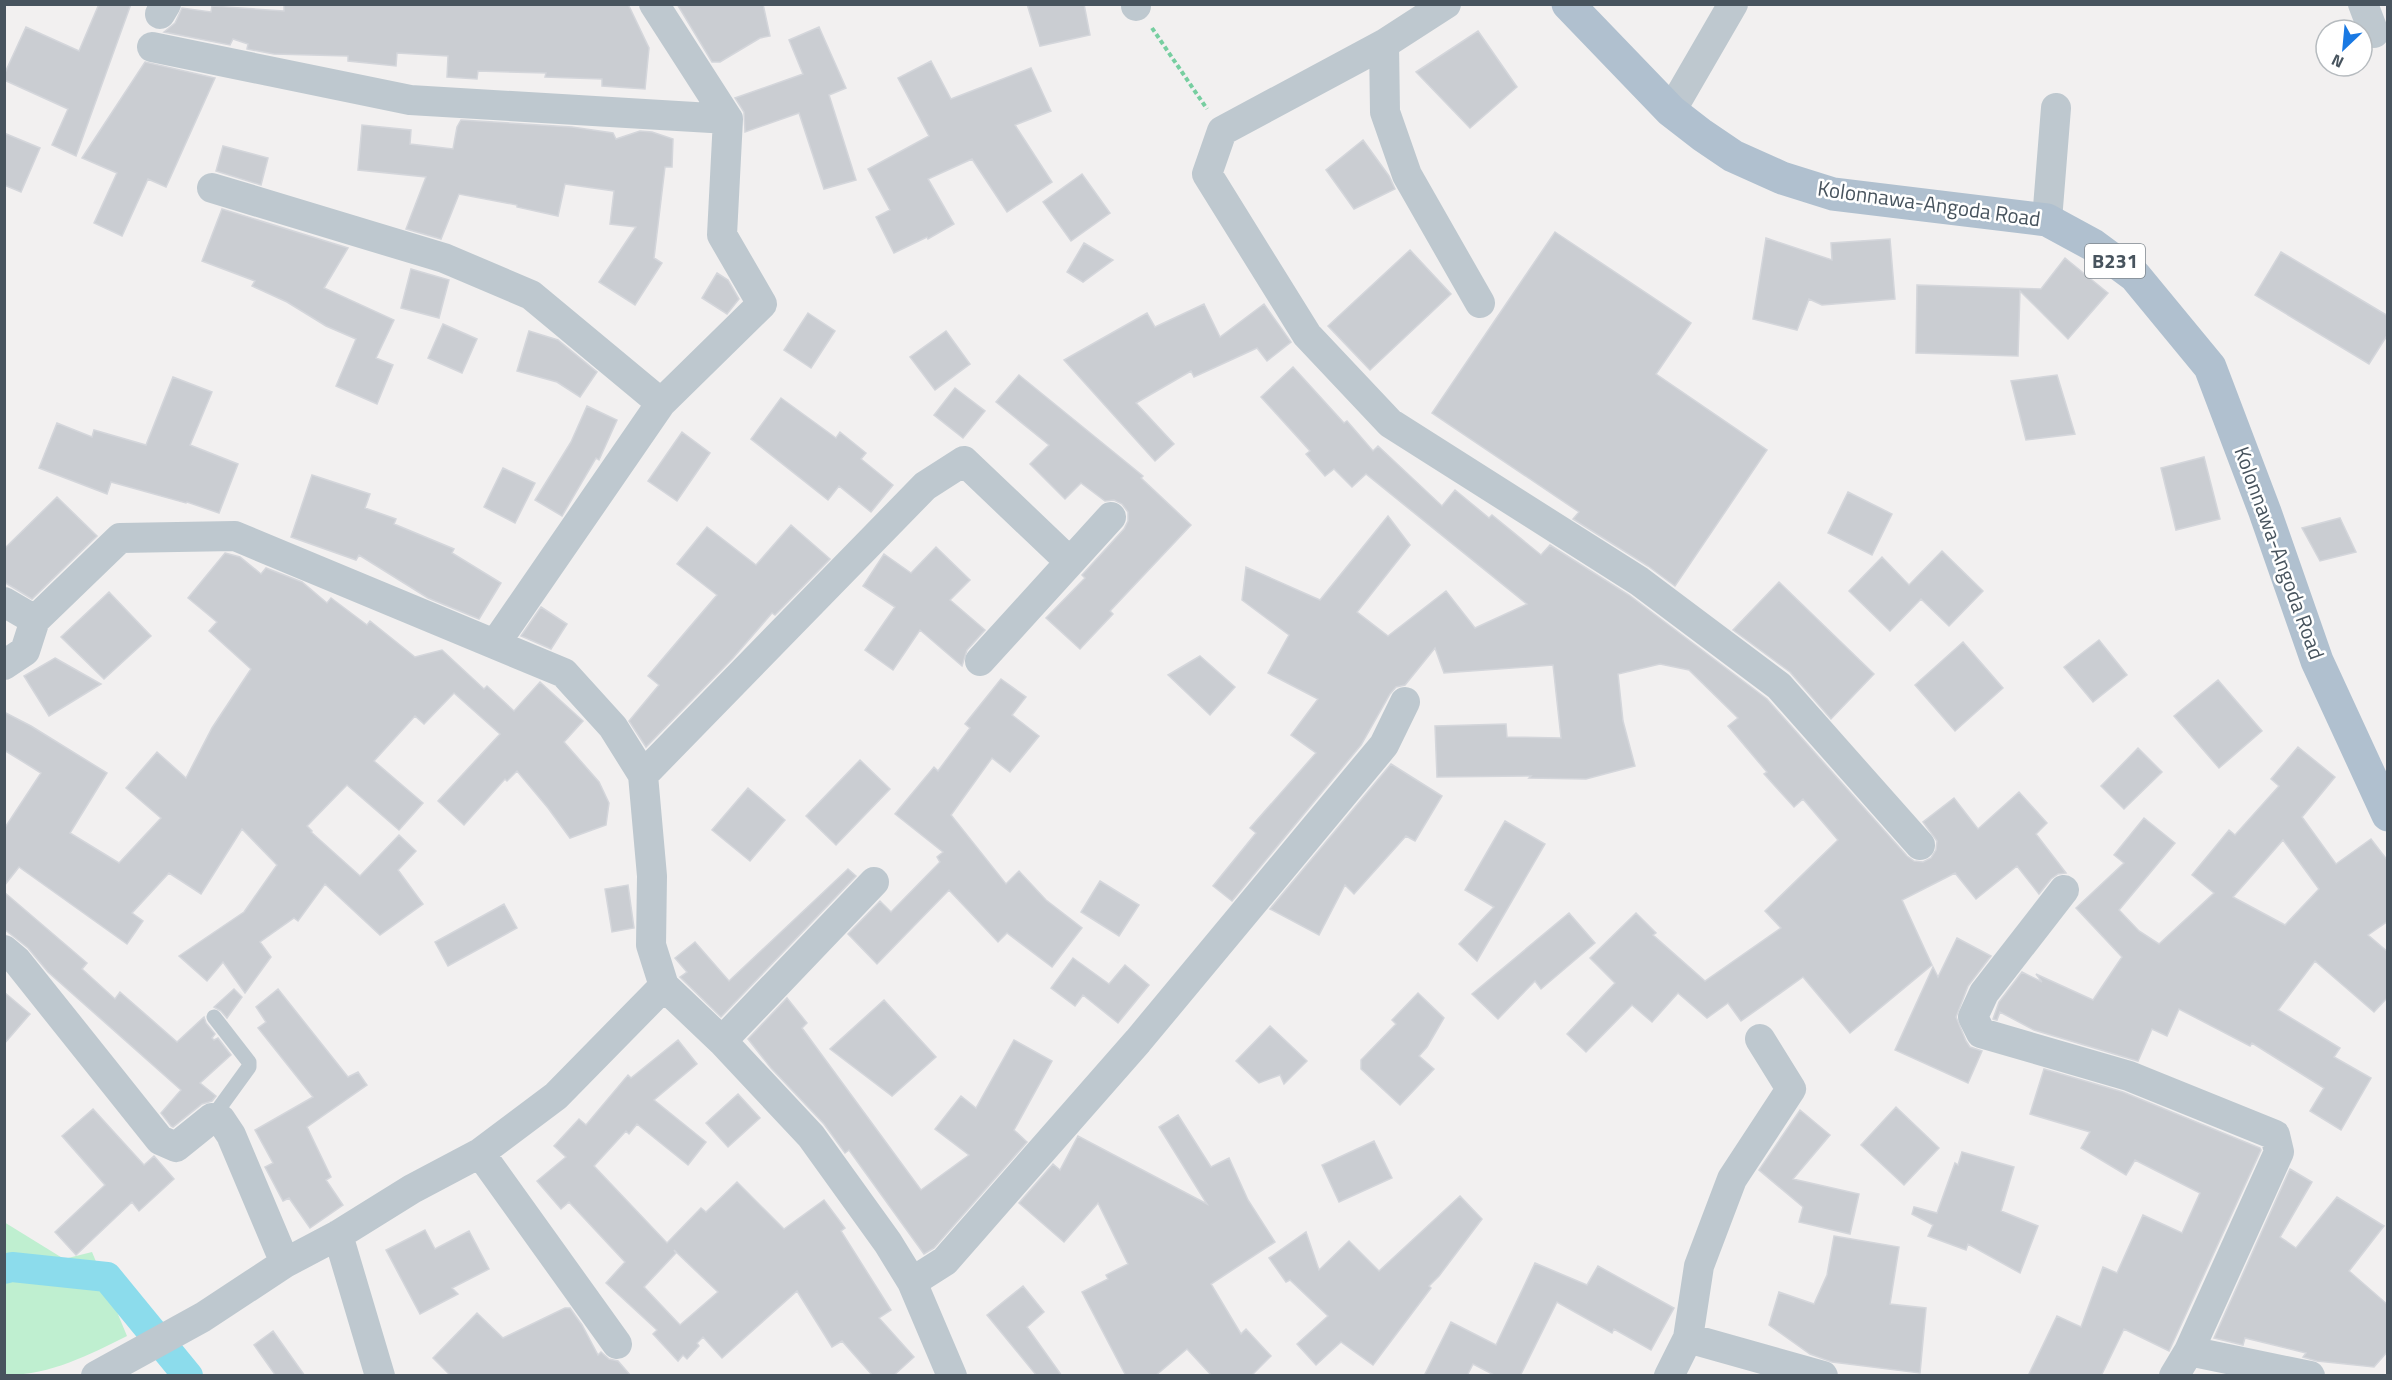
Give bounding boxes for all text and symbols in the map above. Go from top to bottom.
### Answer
north arrow [2314,18,2374,78]
text: N [2327,48,2348,75]
street label: Kolonnawa-Angoda Road [1816,172,2043,234]
road number: B231 [2085,244,2145,278]
street label: Kolonnawa-Angoda Road [2227,442,2333,664]

